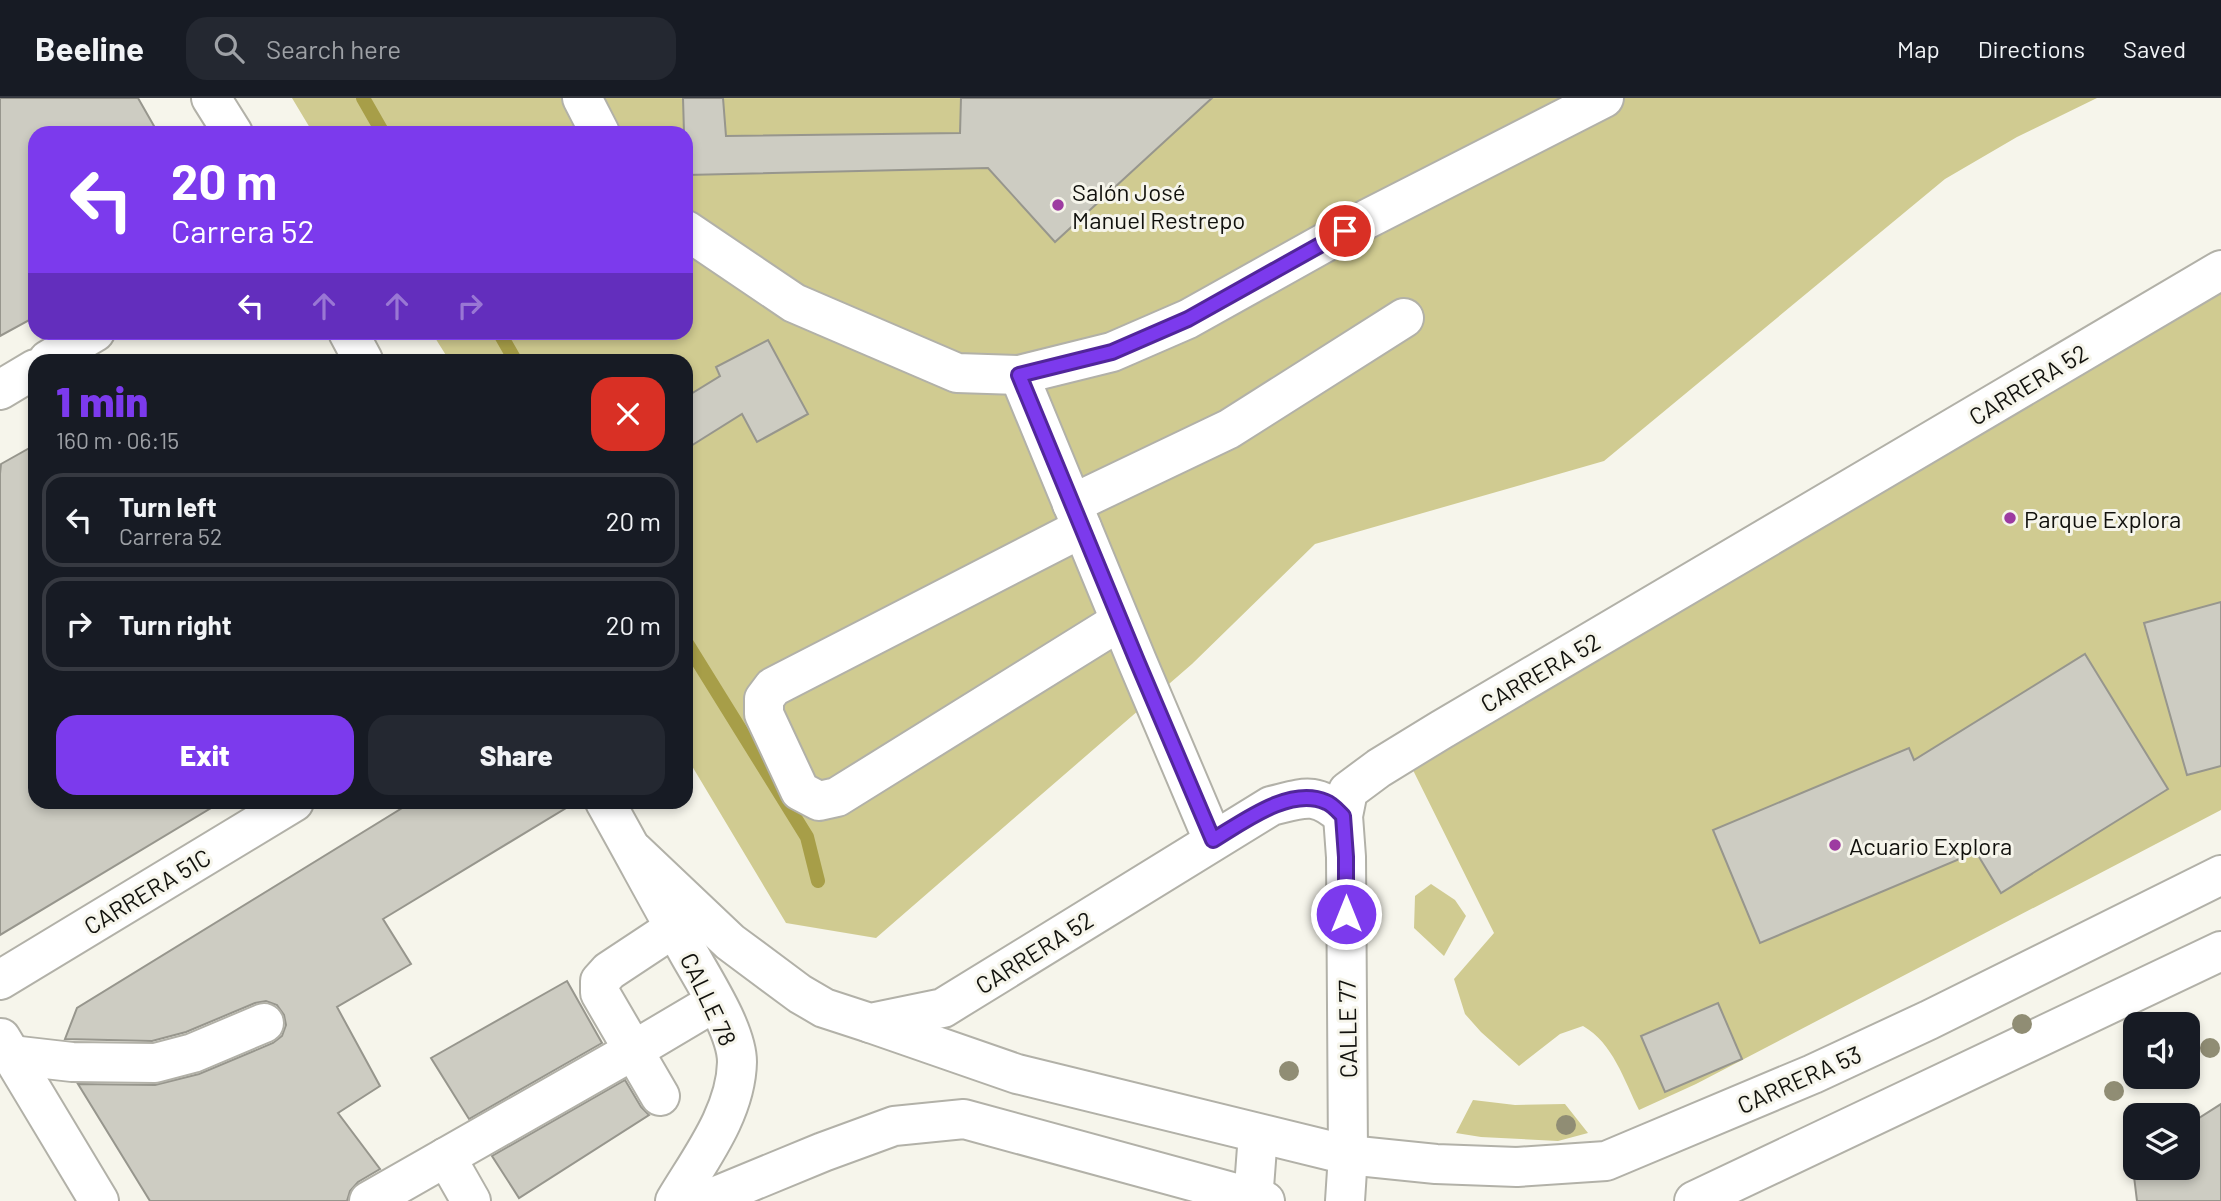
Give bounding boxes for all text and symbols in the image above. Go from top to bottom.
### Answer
search box [186,17,676,80]
text: Beeline [35,28,144,68]
icon: search [210,29,248,67]
text: Search here [266,33,401,64]
text: Map [1897,34,1940,63]
text: Directions [1978,34,2085,63]
text: Saved [2123,34,2186,63]
text: 20 m [171,151,277,210]
icon: left [56,154,147,245]
place label: Salón José Manuel Restrepo [1072,177,1245,234]
marker: Salón José Manuel Restrepo [1050,197,1066,213]
pin [1315,201,1375,261]
text: Carrera 52 [171,211,315,249]
icon: arrive [1326,212,1364,250]
icon: left [232,287,270,325]
icon: ahead [305,287,343,325]
icon: ahead [378,287,416,325]
icon: right [451,287,489,325]
street label: CARRERA 52 [1963,337,2093,431]
text: 1 min [56,375,148,425]
button: close [591,377,665,451]
text: 160 m · 06:15 [56,426,179,454]
text: Turn left [119,491,217,522]
icon: left [60,501,98,539]
place label: Parque Explora [2024,504,2181,533]
text: 20 m [606,505,661,536]
marker: Parque Explora [2002,510,2018,526]
text: Carrera 52 [119,522,222,550]
icon: right [60,605,98,643]
text: Turn right [119,609,232,640]
text: 20 m [606,609,661,640]
street label: CARRERA 52 [1475,626,1605,718]
button: Exit [56,715,354,795]
button: Share [368,715,665,795]
place label: Acuario Explora [1849,831,2012,860]
marker: Acuario Explora [1827,837,1843,853]
street label: CARRERA 51C [78,842,216,940]
position arrow [1309,877,1383,951]
street label: CARRERA 52 [970,904,1098,1000]
street label: CALLE 78 [675,948,743,1050]
street label: CALLE 77 [1332,980,1362,1078]
map controls [2123,1012,2200,1180]
button: sound [2123,1012,2200,1089]
street label: CARRERA 53 [1733,1039,1865,1119]
button: layers [2123,1103,2200,1180]

